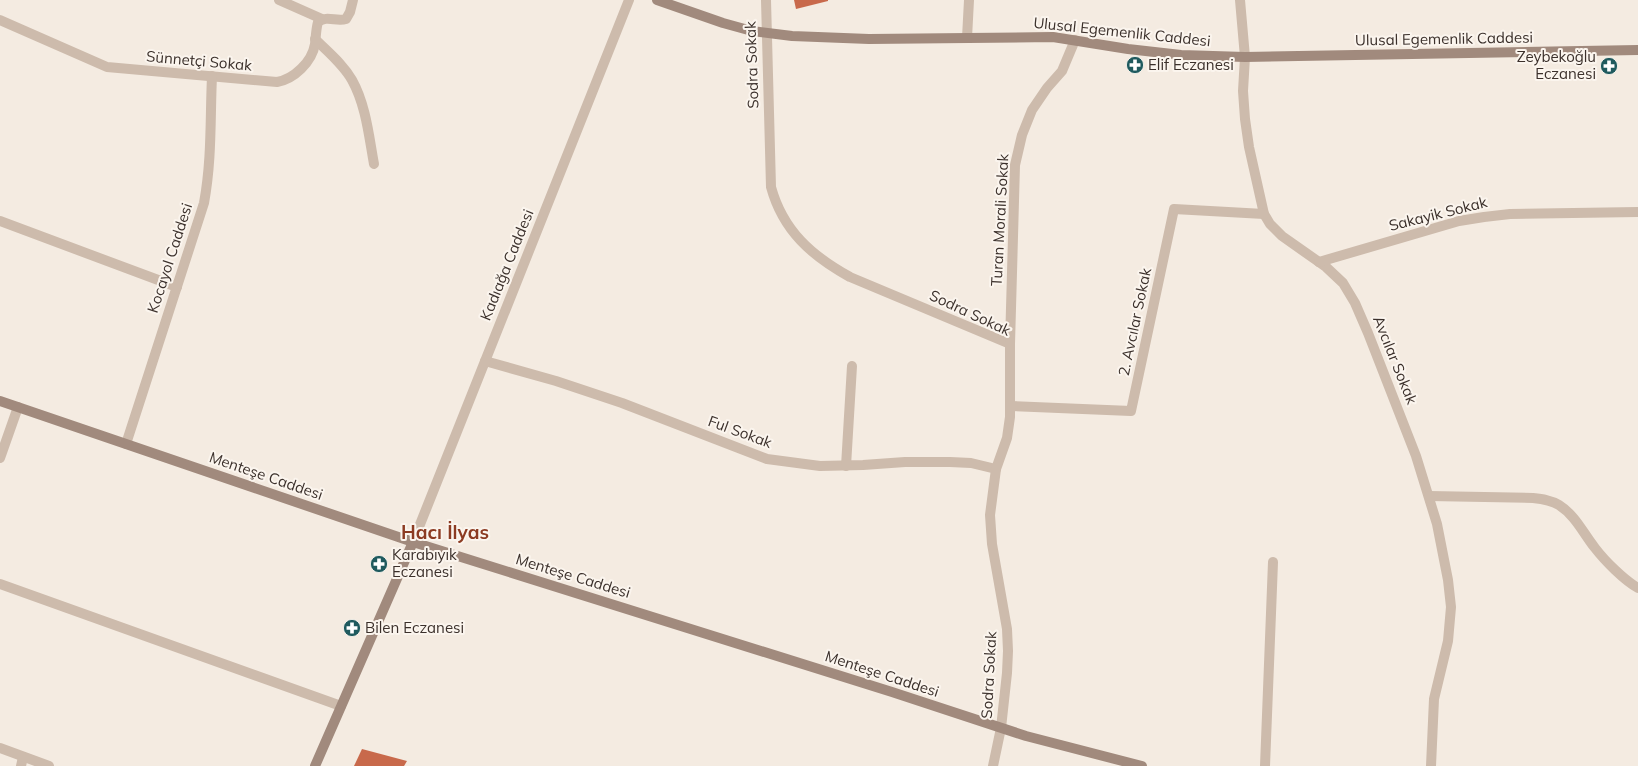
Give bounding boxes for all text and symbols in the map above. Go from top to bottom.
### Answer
street label: Ulusal Egemenlik Caddesi [1032,13,1212,50]
street label: Sodra Sokak [740,21,763,109]
street label: Ulusal Egemenlik Caddesi [1355,27,1533,50]
street label: Sünnetçi Sokak [145,46,253,75]
place label: Zeybekoğlu Eczanesi [1517,47,1596,83]
pharmacy icon: Elif Eczanesi [1125,55,1145,75]
place label: Elif Eczanesi [1148,55,1234,74]
pharmacy icon: Zeybekoğlu Eczanesi [1599,56,1619,76]
street label: Turan Morali Sokak [987,153,1012,287]
street label: Sakayik Sokak [1387,192,1489,235]
street label: Kocayol Caddesi [143,201,196,315]
street label: Kadıağa Caddesi [476,206,537,323]
street label: 2. Avcılar Sokak [1114,266,1155,378]
street label: Sodra Sokak [927,285,1014,340]
street label: Avcılar Sokak [1369,313,1422,407]
street label: Ful Sokak [706,411,775,452]
street label: Menteşe Caddesi [207,447,325,504]
district label: Hacı İlyas [401,520,489,544]
place label: Karabıyık Eczanesi [392,545,457,581]
street label: Menteşe Caddesi [514,549,633,602]
pharmacy icon: Karabıyık Eczanesi [369,554,389,574]
pharmacy icon: Bilen Eczanesi [342,618,362,638]
place label: Bilen Eczanesi [365,618,464,637]
street label: Sodra Sokak [977,631,1000,719]
street label: Menteşe Caddesi [823,646,942,701]

